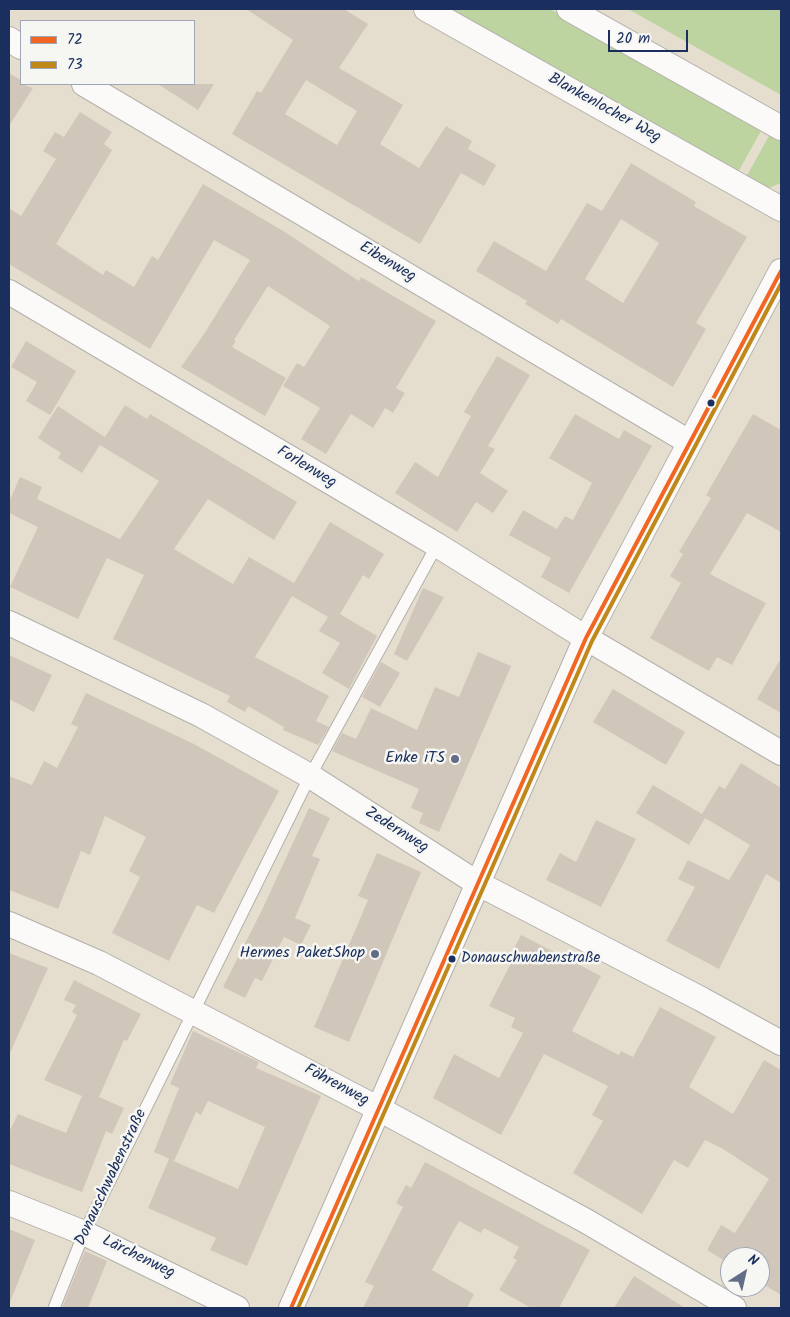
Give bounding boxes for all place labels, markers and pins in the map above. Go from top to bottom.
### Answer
unlabelled marker [706,398,716,408]
place label: Enke iTS [385,749,445,769]
marker: Enke iTS [449,753,461,765]
place label: Hermes PaketShop [240,944,365,964]
marker: Hermes PaketShop [369,948,381,960]
place label: Donauschwabenstraße [461,950,600,968]
marker: Donauschwabenstraße [447,954,457,964]

